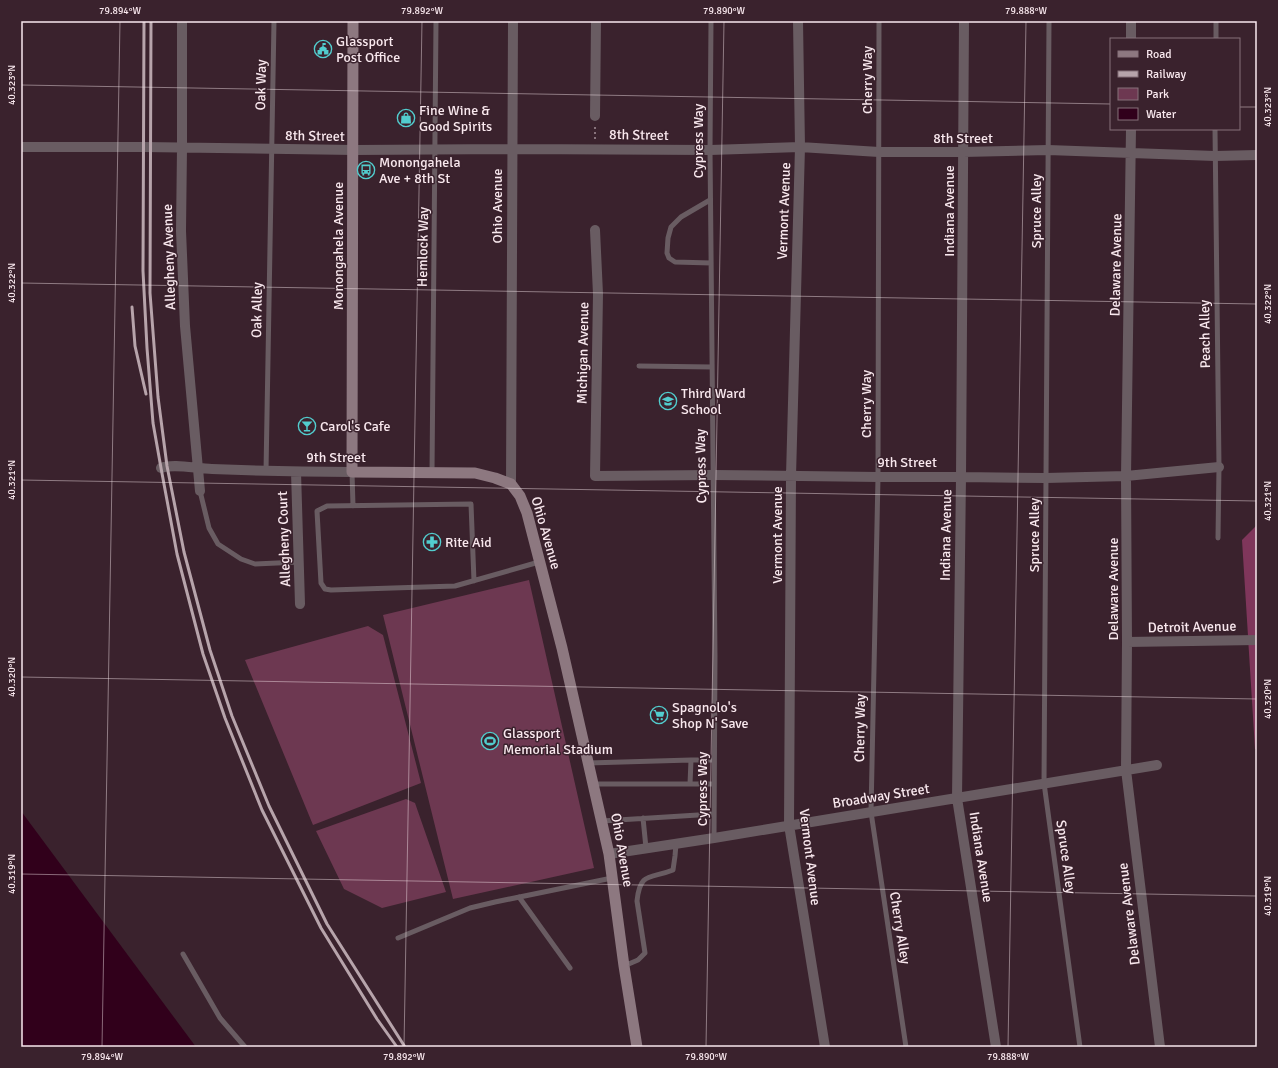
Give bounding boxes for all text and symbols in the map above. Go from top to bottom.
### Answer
text: 79.894°W [99,5,141,17]
text: 79.892°W [401,5,443,17]
text: 79.890°W [703,5,745,17]
text: 79.888°W [1005,5,1047,17]
place label: Glassport Post Office [336,33,400,66]
legend [1110,38,1240,130]
public building icon: Glassport Post Office [313,39,333,59]
street label: Cherry Way [859,45,876,114]
text: Road [1146,47,1172,62]
street label: Oak Way [252,59,270,111]
text: 40.323°N [6,65,18,105]
text: Railway [1146,67,1186,82]
text: Park [1146,87,1169,102]
text: 40.323°N [1262,87,1274,127]
place label: Fine Wine & Good Spirits [419,102,492,135]
street label: Cypress Way [690,103,707,178]
text: Water [1146,107,1177,122]
shop icon: Fine Wine & Good Spirits [396,108,416,128]
street label: 8th Street [609,126,669,144]
street label: 8th Street [285,127,345,145]
street label: 8th Street [933,130,993,147]
place label: Monongahela Ave + 8th St [379,154,461,187]
bus stop icon: Monongahela Ave + 8th St [356,160,376,180]
street label: Vermont Avenue [774,162,794,260]
street label: Indiana Avenue [941,165,958,257]
street label: Ohio Avenue [489,169,506,243]
street label: Spruce Alley [1028,173,1045,248]
street label: Monongahela Avenue [330,182,347,310]
street label: Allegheny Avenue [159,204,179,310]
street label: Hemlock Way [414,206,432,287]
street label: Delaware Avenue [1107,213,1125,317]
text: 40.322°N [6,263,18,303]
street label: Oak Alley [248,281,266,338]
text: 40.322°N [1262,284,1274,324]
street label: Peach Alley [1196,299,1214,368]
street label: Michigan Avenue [574,302,592,404]
street label: Cherry Way [858,369,875,438]
place label: Third Ward School [681,385,746,418]
school or university icon: Third Ward School [658,391,678,411]
bar icon: Carol's Cafe [297,416,317,436]
place label: Carol's Cafe [320,418,390,435]
street label: Cypress Way [692,428,710,503]
street label: 9th Street [306,449,366,466]
street label: 9th Street [877,454,937,471]
text: 40.321°N [6,460,18,500]
text: 40.321°N [1262,481,1274,521]
street label: Vermont Avenue [769,486,786,584]
street label: Indiana Avenue [937,489,955,581]
street label: Allegheny Court [274,491,294,587]
street label: Ohio Avenue [528,495,564,571]
street label: Spruce Alley [1026,497,1043,572]
pharmacy icon: Rite Aid [422,532,442,552]
place label: Rite Aid [445,534,492,551]
street label: Delaware Avenue [1105,538,1122,641]
street label: Detroit Avenue [1148,618,1236,636]
text: 40.320°N [6,657,18,697]
text: 40.320°N [1262,679,1274,719]
street label: Cherry Way [851,693,869,762]
place label: Spagnolo's Shop N' Save [672,699,749,732]
supermarket icon: Spagnolo's Shop N' Save [649,705,669,725]
place label: Glassport Memorial Stadium [503,725,613,758]
sports icon: Glassport Memorial Stadium [480,731,500,751]
street label: Cypress Way [694,751,711,826]
street label: Broadway Street [831,780,931,812]
street label: Vermont Avenue [796,808,824,906]
street label: Indiana Avenue [965,810,997,904]
street label: Ohio Avenue [607,812,637,888]
street label: Spruce Alley [1052,819,1080,895]
text: 40.319°N [6,854,18,894]
street label: Delaware Avenue [1114,862,1144,966]
text: 40.319°N [1262,876,1274,916]
street label: Cherry Alley [886,891,914,966]
text: 79.894°W [81,1051,123,1063]
text: 79.892°W [383,1051,425,1063]
text: 79.890°W [685,1051,727,1063]
text: 79.888°W [987,1051,1029,1063]

